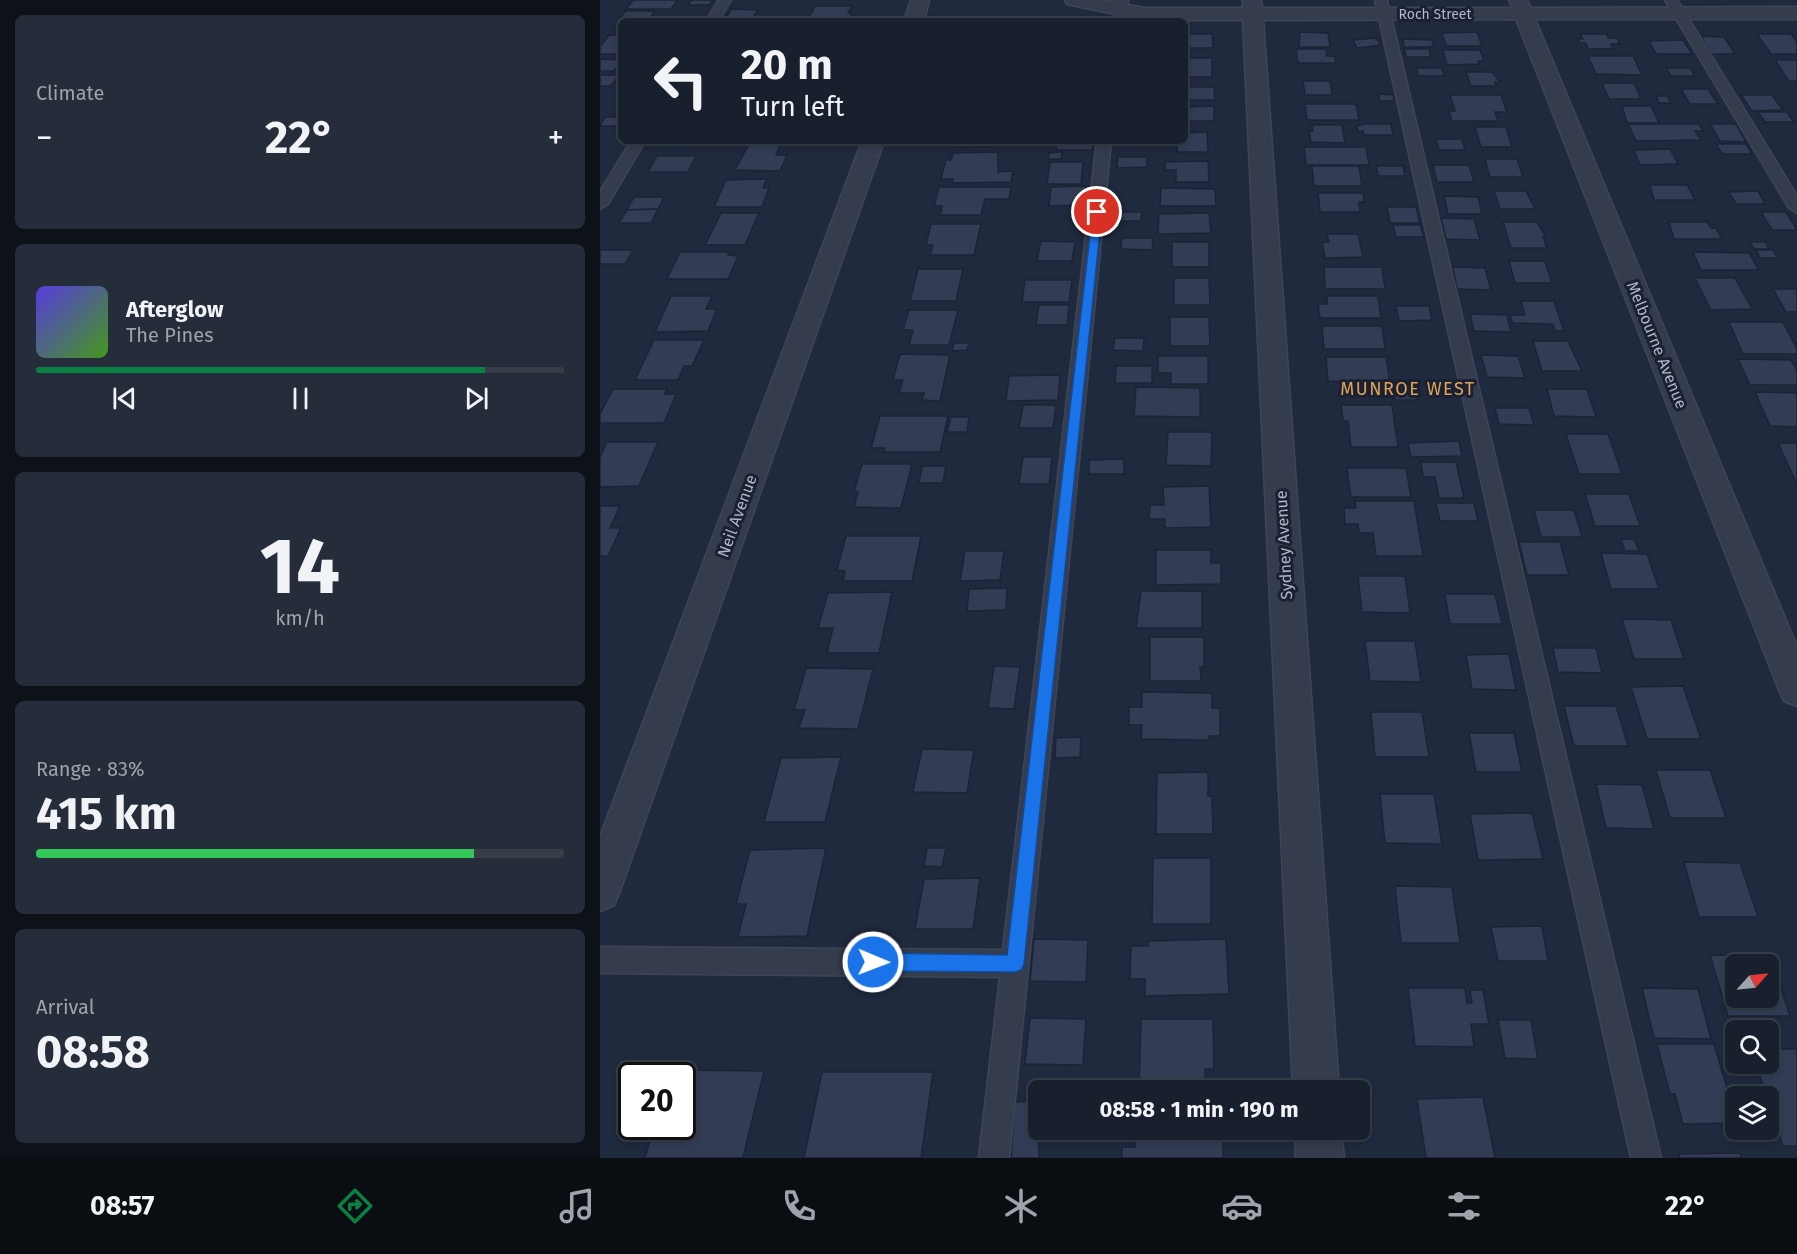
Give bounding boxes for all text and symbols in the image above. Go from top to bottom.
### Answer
street label: Roch Street [1398,6,1472,23]
text: 20 m [741,40,833,90]
icon: left [642,42,720,120]
text: Climate [36,81,104,105]
text: Turn left [741,91,844,123]
text: 22° [265,111,335,165]
text: − [36,118,53,158]
text: + [548,118,564,158]
pin [1071,186,1122,237]
icon: arrive [1080,195,1113,228]
street label: Melbourne Avenue [1623,279,1691,411]
text: Afterglow [126,296,223,323]
text: The Pines [126,323,213,347]
district label: MUNROE WEST [1340,378,1476,400]
icon: previous [108,382,141,415]
icon: pause [284,382,317,415]
icon: next [460,382,493,415]
street label: Neil Avenue [713,472,761,560]
street label: Sydney Avenue [1272,490,1296,600]
text: 14 [260,520,340,614]
text: km/h [275,606,325,630]
text: Range · 83% [36,757,144,781]
text: 415 km [36,787,177,841]
position arrow [841,930,905,994]
north arrow [1725,954,1779,1008]
map controls [1725,954,1779,1140]
text: Arrival [36,995,95,1019]
button: search [1725,1020,1779,1074]
text: 08:58 [36,1025,150,1079]
speed limit sign: 20 [618,1062,696,1140]
button: layers [1725,1086,1779,1140]
text: 08:58 · 1 min · 190 m [1099,1096,1299,1123]
icon: directions [334,1185,376,1227]
icon: music [556,1185,598,1227]
icon: phone [778,1185,820,1227]
icon: climate [1000,1185,1042,1227]
icon: car [1221,1185,1263,1227]
icon: filters [1443,1185,1485,1227]
text: 08:57 [90,1190,154,1222]
text: 22° [1665,1190,1707,1222]

